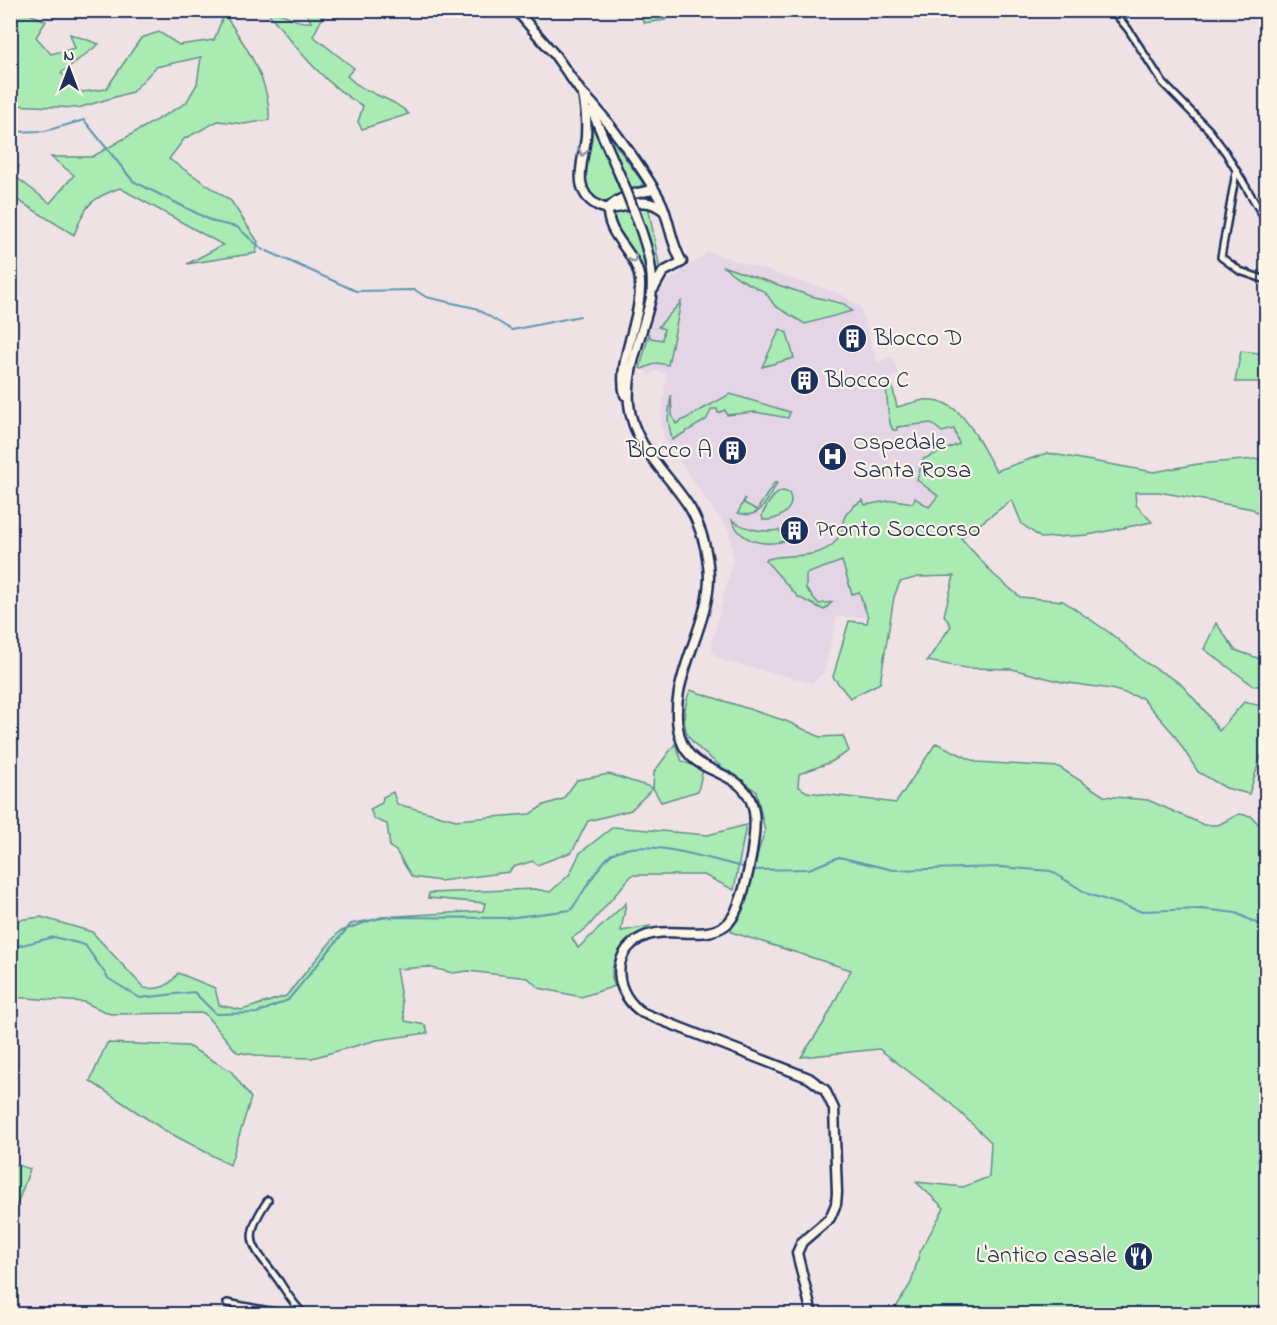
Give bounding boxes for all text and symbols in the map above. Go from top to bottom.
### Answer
north arrow [39,39,99,99]
text: N [64,44,75,68]
one-way arrow [577,147,590,157]
one-way arrow [626,253,637,264]
place label: Blocco D [873,322,963,357]
building icon: Blocco D [837,323,869,355]
place label: Blocco C [824,364,909,399]
building icon: Blocco C [788,365,820,397]
place label: Ospedale Santa Rosa [853,426,971,489]
place label: Blocco A [625,434,712,469]
building icon: Blocco A [717,435,749,467]
hospital icon: Ospedale Santa Rosa [816,441,848,473]
place label: Pronto Soccorso [816,513,981,548]
building icon: Pronto Soccorso [779,514,811,546]
place label: L'antico casale [976,1239,1117,1274]
restaurant icon: L'antico casale [1122,1240,1154,1272]

